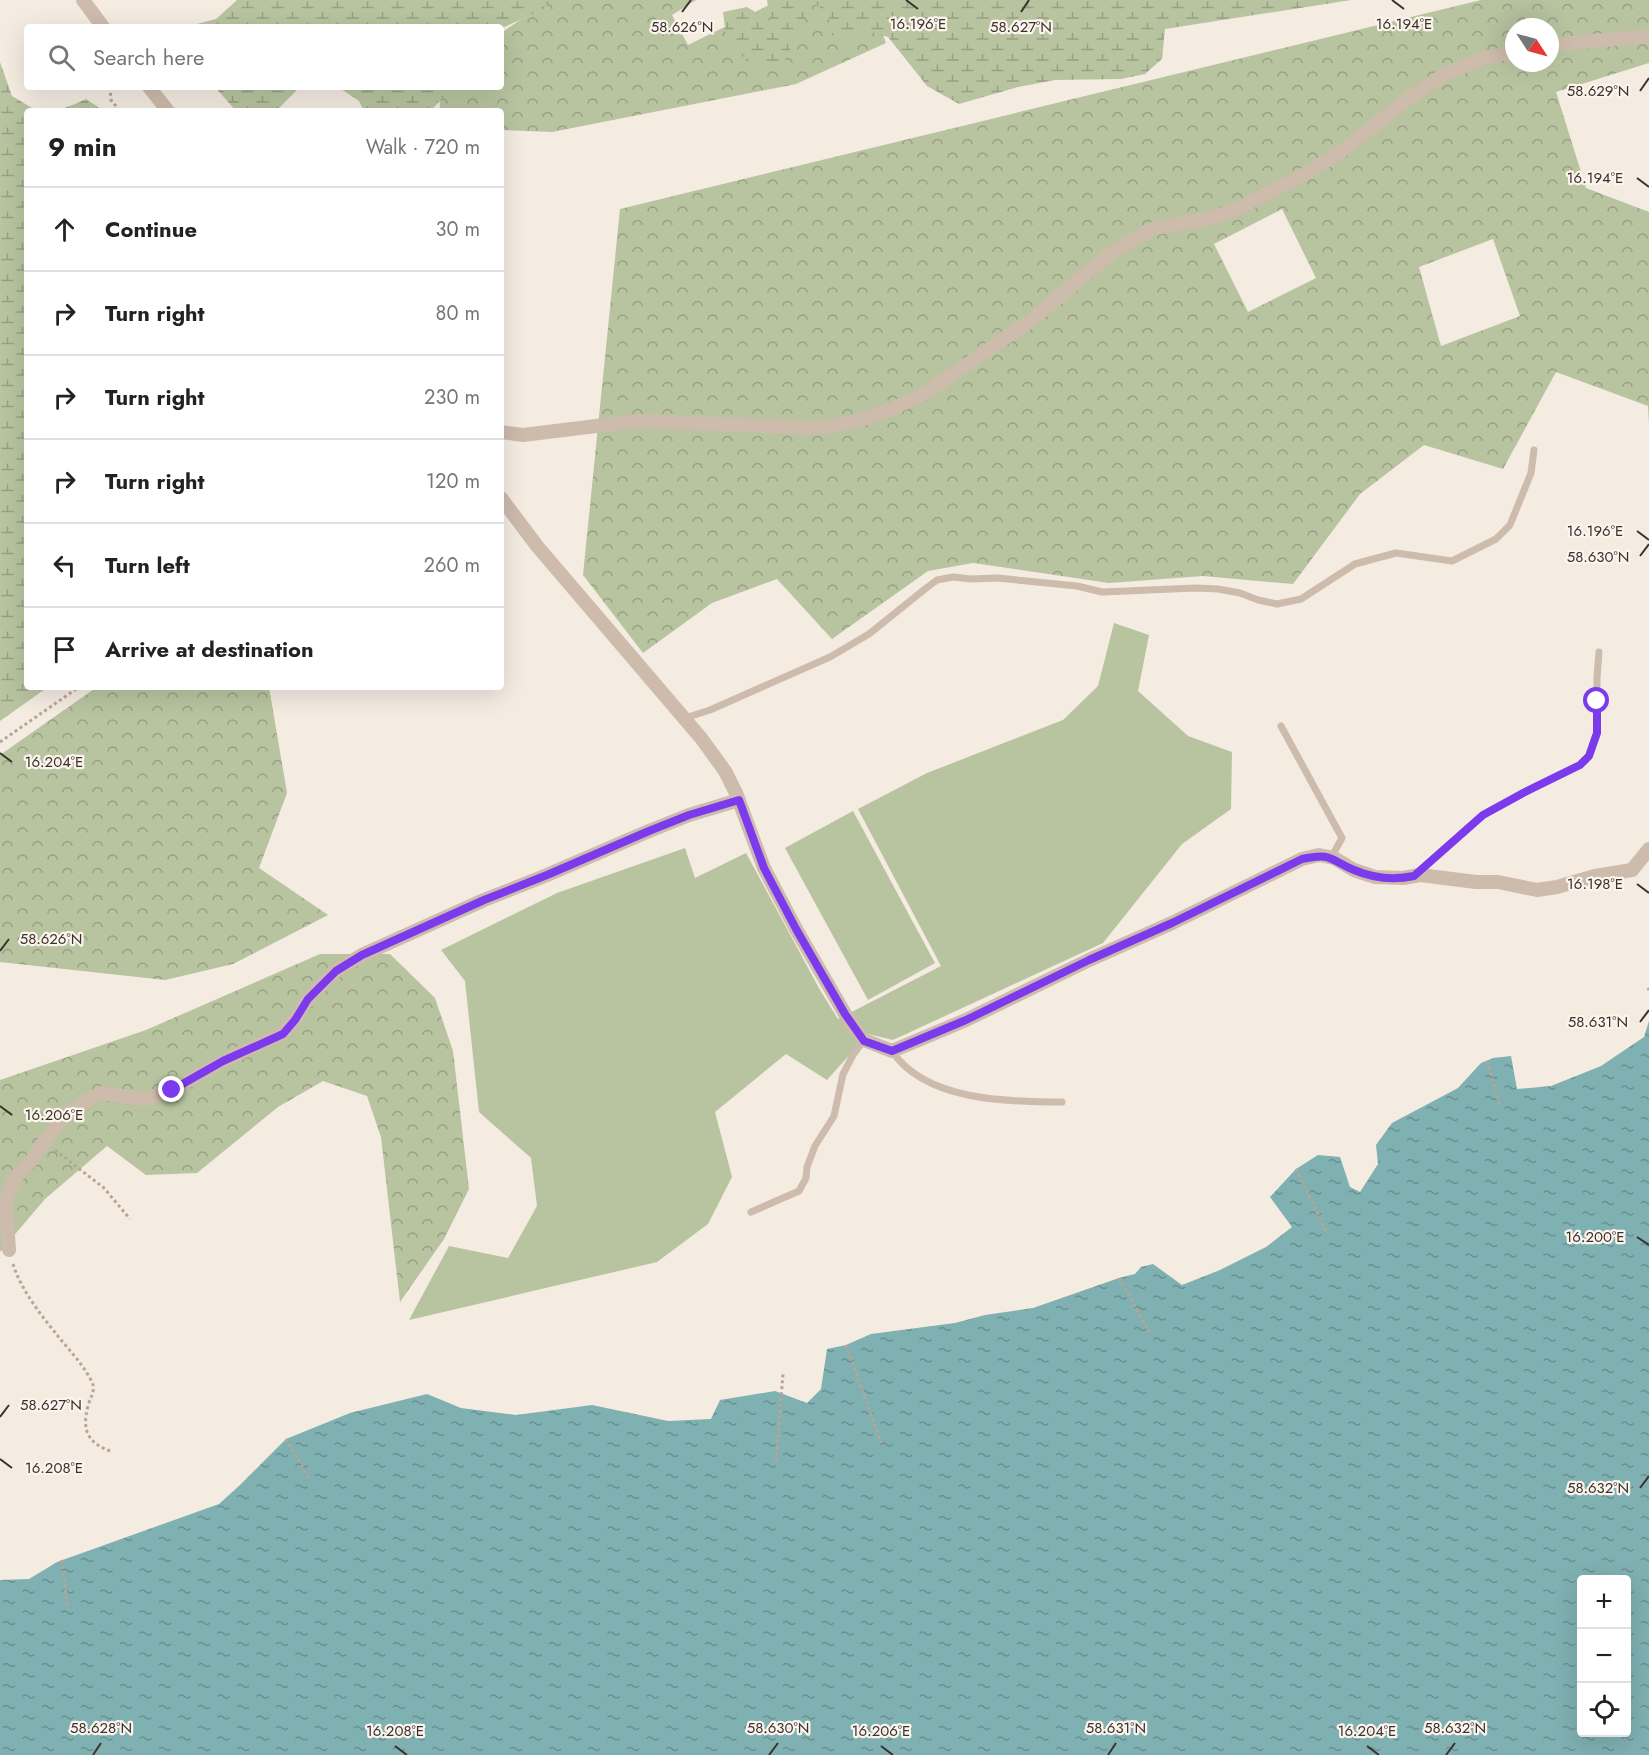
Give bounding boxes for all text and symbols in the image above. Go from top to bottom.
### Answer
text: 16.196°E [890,13,946,35]
text: 16.194°E [1376,13,1432,35]
text: 58.626°N [651,16,713,38]
text: 58.627°N [990,16,1052,38]
north arrow [1505,18,1559,72]
search box [24,24,504,90]
icon: search [45,41,78,74]
text: Search here [93,41,204,73]
text: 58.629°N [1567,80,1629,102]
text: 9 min [48,128,117,166]
text: Walk · 720 m [366,133,480,162]
text: 16.194°E [1567,167,1623,189]
icon: ahead [48,213,81,246]
text: Continue [105,213,197,245]
text: 30 m [435,215,480,244]
icon: right [48,297,81,330]
text: Turn right [105,297,205,329]
text: 80 m [435,299,480,328]
icon: right [48,381,81,414]
text: Turn right [105,381,205,413]
text: 230 m [424,383,480,412]
icon: right [48,465,81,498]
text: Turn right [105,465,205,497]
text: 120 m [426,467,480,496]
text: 16.196°E [1567,520,1623,542]
text: 58.630°N [1567,546,1629,568]
icon: left [48,549,81,582]
text: Turn left [105,549,190,581]
text: 260 m [424,551,480,580]
icon: arrive [48,633,81,666]
text: Arrive at destination [105,633,314,665]
route start [1583,687,1609,713]
text: 16.204°E [25,751,83,773]
text: 16.198°E [1567,873,1623,895]
text: 58.626°N [20,928,82,950]
text: 58.631°N [1568,1011,1628,1033]
route end [158,1076,184,1102]
text: 16.206°E [25,1104,83,1126]
text: 16.200°E [1566,1226,1624,1248]
text: 58.627°N [20,1394,82,1416]
text: 16.208°E [25,1457,83,1479]
text: 58.632°N [1567,1477,1629,1499]
map controls [1577,1575,1631,1737]
button: + [1577,1575,1631,1629]
button: − [1577,1629,1631,1683]
button: locate [1577,1683,1631,1737]
text: 58.628°N [70,1717,132,1739]
text: 58.630°N [747,1717,809,1739]
text: 58.631°N [1086,1717,1146,1739]
text: 58.632°N [1424,1717,1486,1739]
text: 16.208°E [366,1720,424,1742]
text: 16.206°E [852,1720,910,1742]
text: 16.204°E [1338,1720,1396,1742]

